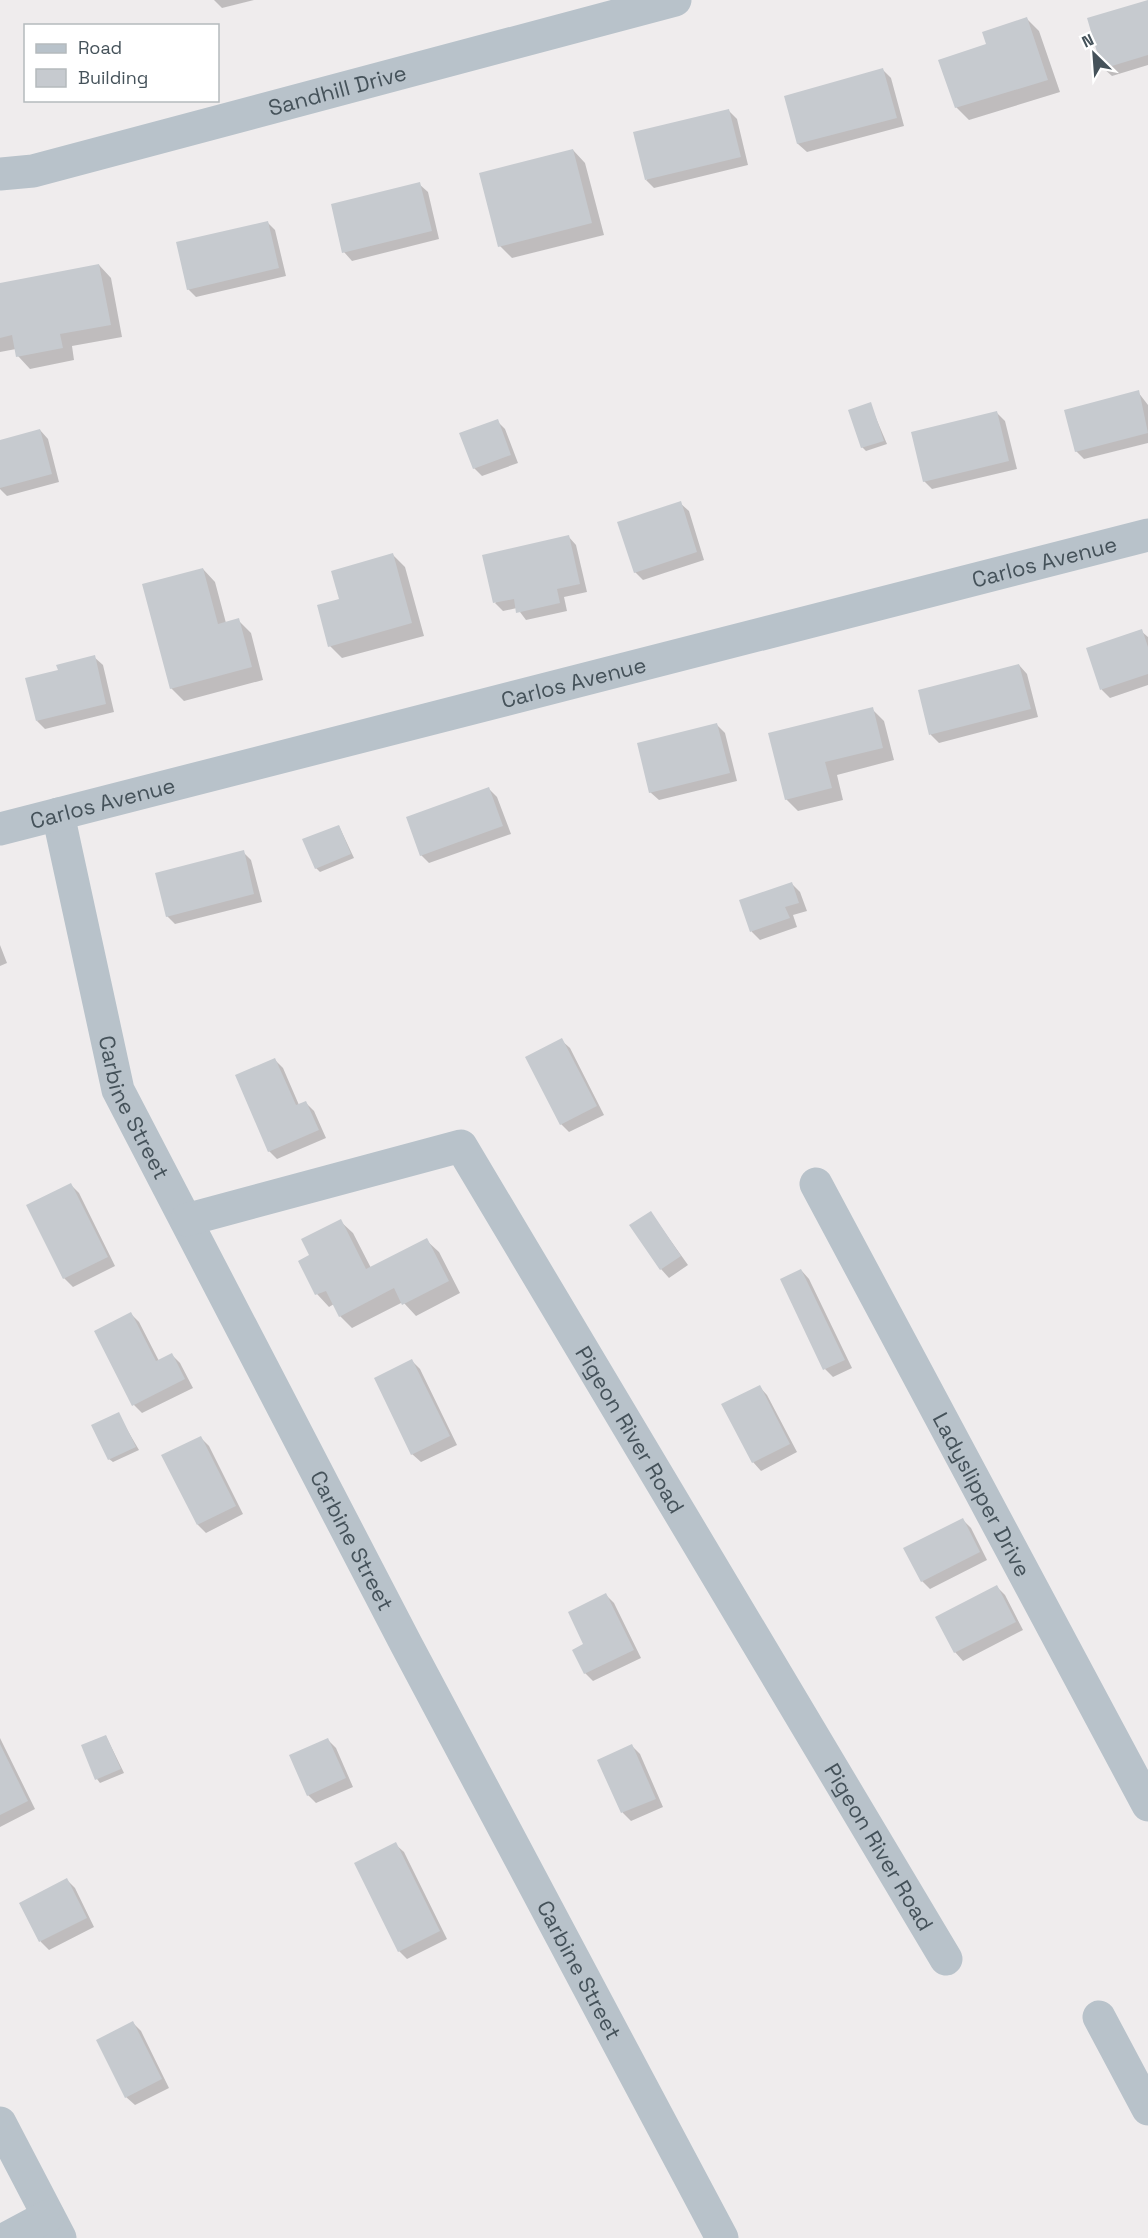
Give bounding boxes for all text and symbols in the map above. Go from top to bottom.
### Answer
legend [24,24,219,102]
north arrow [1064,24,1124,84]
text: N [1079,29,1097,53]
text: Road [78,36,122,59]
street label: Sandhill Drive [265,58,409,122]
text: Building [78,66,148,89]
street label: Carlos Avenue [969,530,1120,594]
street label: Carlos Avenue [498,650,649,714]
street label: Carlos Avenue [27,771,178,835]
street label: Carbine Street [93,1033,176,1184]
street label: Pigeon River Road [569,1341,691,1518]
street label: Ladyslipper Drive [927,1407,1037,1581]
street label: Carbine Street [304,1466,400,1615]
street label: Pigeon River Road [818,1758,940,1936]
street label: Carbine Street [531,1895,628,2045]

